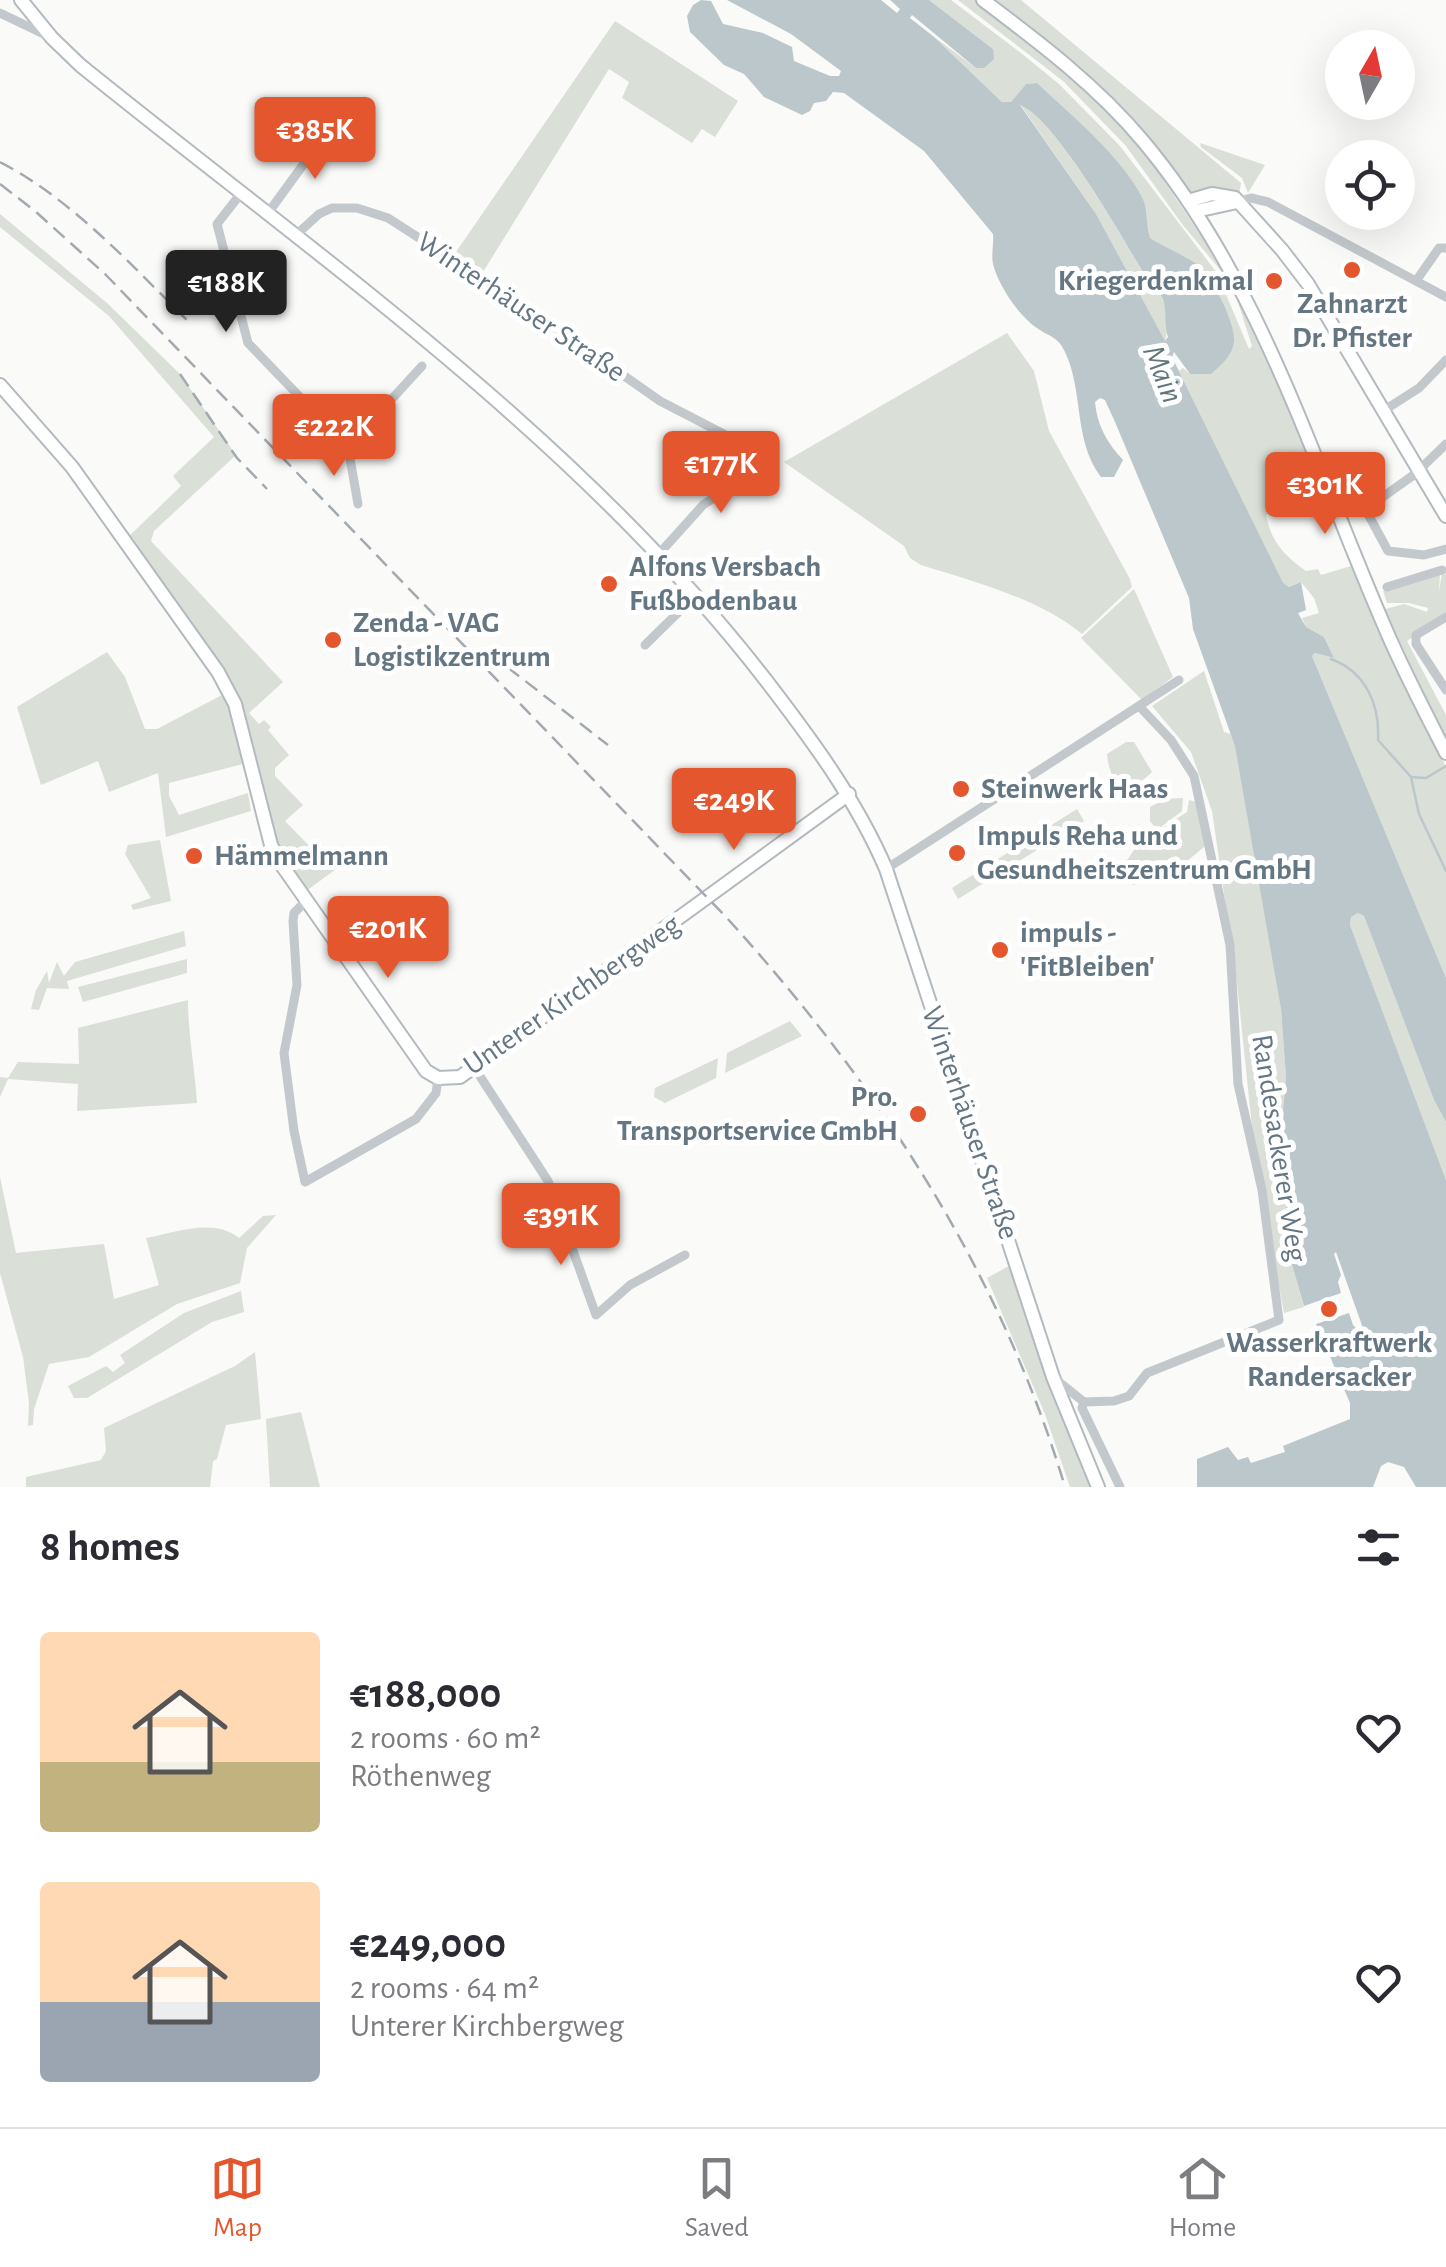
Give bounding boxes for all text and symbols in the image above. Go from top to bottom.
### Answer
north arrow [1325,30,1415,120]
map controls [1325,30,1415,230]
pin: €385K [245,97,385,182]
text: €385K [276,113,354,145]
button: locate [1325,140,1415,230]
street label: Winterhäuser Straße [411,226,631,388]
pin: €188K [156,250,296,335]
marker: Zahnarzt Dr. Pfister [1341,259,1363,281]
text: €188K [188,266,264,298]
place label: Kriegerdenkmal [1058,266,1254,296]
marker: Kriegerdenkmal [1263,270,1285,292]
place label: Zahnarzt Dr. Pfister [1292,289,1412,353]
water label: Main [1137,340,1189,408]
pin: €222K [264,394,404,479]
text: €222K [295,410,373,442]
pin: €177K [651,431,791,516]
text: €177K [685,447,757,479]
pin: €301K [1255,452,1395,537]
text: €301K [1287,468,1363,500]
place label: Alfons Versbach Fußbodenbau [629,552,821,616]
marker: Alfons Versbach Fußbodenbau [598,573,620,595]
place label: Zenda - VAG Logistikzentrum [353,608,551,672]
marker: Zenda - VAG Logistikzentrum [322,629,344,651]
pin: €249K [664,768,804,853]
place label: Steinwerk Haas [981,774,1168,804]
marker: Steinwerk Haas [950,778,972,800]
text: €249K [694,784,774,816]
place label: Impuls Reha und Gesundheitszentrum GmbH [977,821,1312,885]
place label: Hämmelmann [214,841,389,871]
marker: Impuls Reha und Gesundheitszentrum GmbH [946,842,968,864]
marker: Hämmelmann [183,845,205,867]
pin: €201K [318,896,458,981]
street label: Unterer Kirchbergweg [458,909,686,1081]
text: €201K [350,912,426,944]
place label: impuls - 'FitBleiben' [1020,918,1155,982]
marker: impuls - 'FitBleiben' [989,939,1011,961]
street label: Winterhäuser Straße [916,1003,1024,1243]
street label: Randesackerer Weg [1246,1032,1312,1264]
place label: Pro. Transportservice GmbH [617,1082,898,1146]
marker: Pro. Transportservice GmbH [907,1103,929,1125]
pin: €391K [491,1183,631,1268]
text: €391K [524,1199,598,1231]
marker: Wasserkraftwerk Randersacker [1318,1298,1340,1320]
place label: Wasserkraftwerk Randersacker [1226,1328,1432,1392]
icon: filters [1351,1520,1406,1575]
text: 8 homes [40,1526,180,1568]
icon: home [120,1672,240,1792]
text: €188,000 [350,1673,501,1715]
icon: heart [1351,1705,1406,1760]
text: 2 rooms · 60 m² [350,1722,541,1754]
text: Röthenweg [350,1760,491,1792]
icon: home [120,1922,240,2042]
text: €249,000 [350,1923,506,1965]
icon: heart [1351,1955,1406,2010]
text: 2 rooms · 64 m² [350,1972,539,2004]
text: Unterer Kirchbergweg [350,2010,624,2042]
tab: Map [210,2151,265,2245]
tab: Saved [685,2151,749,2245]
tab: Home [1169,2151,1236,2245]

